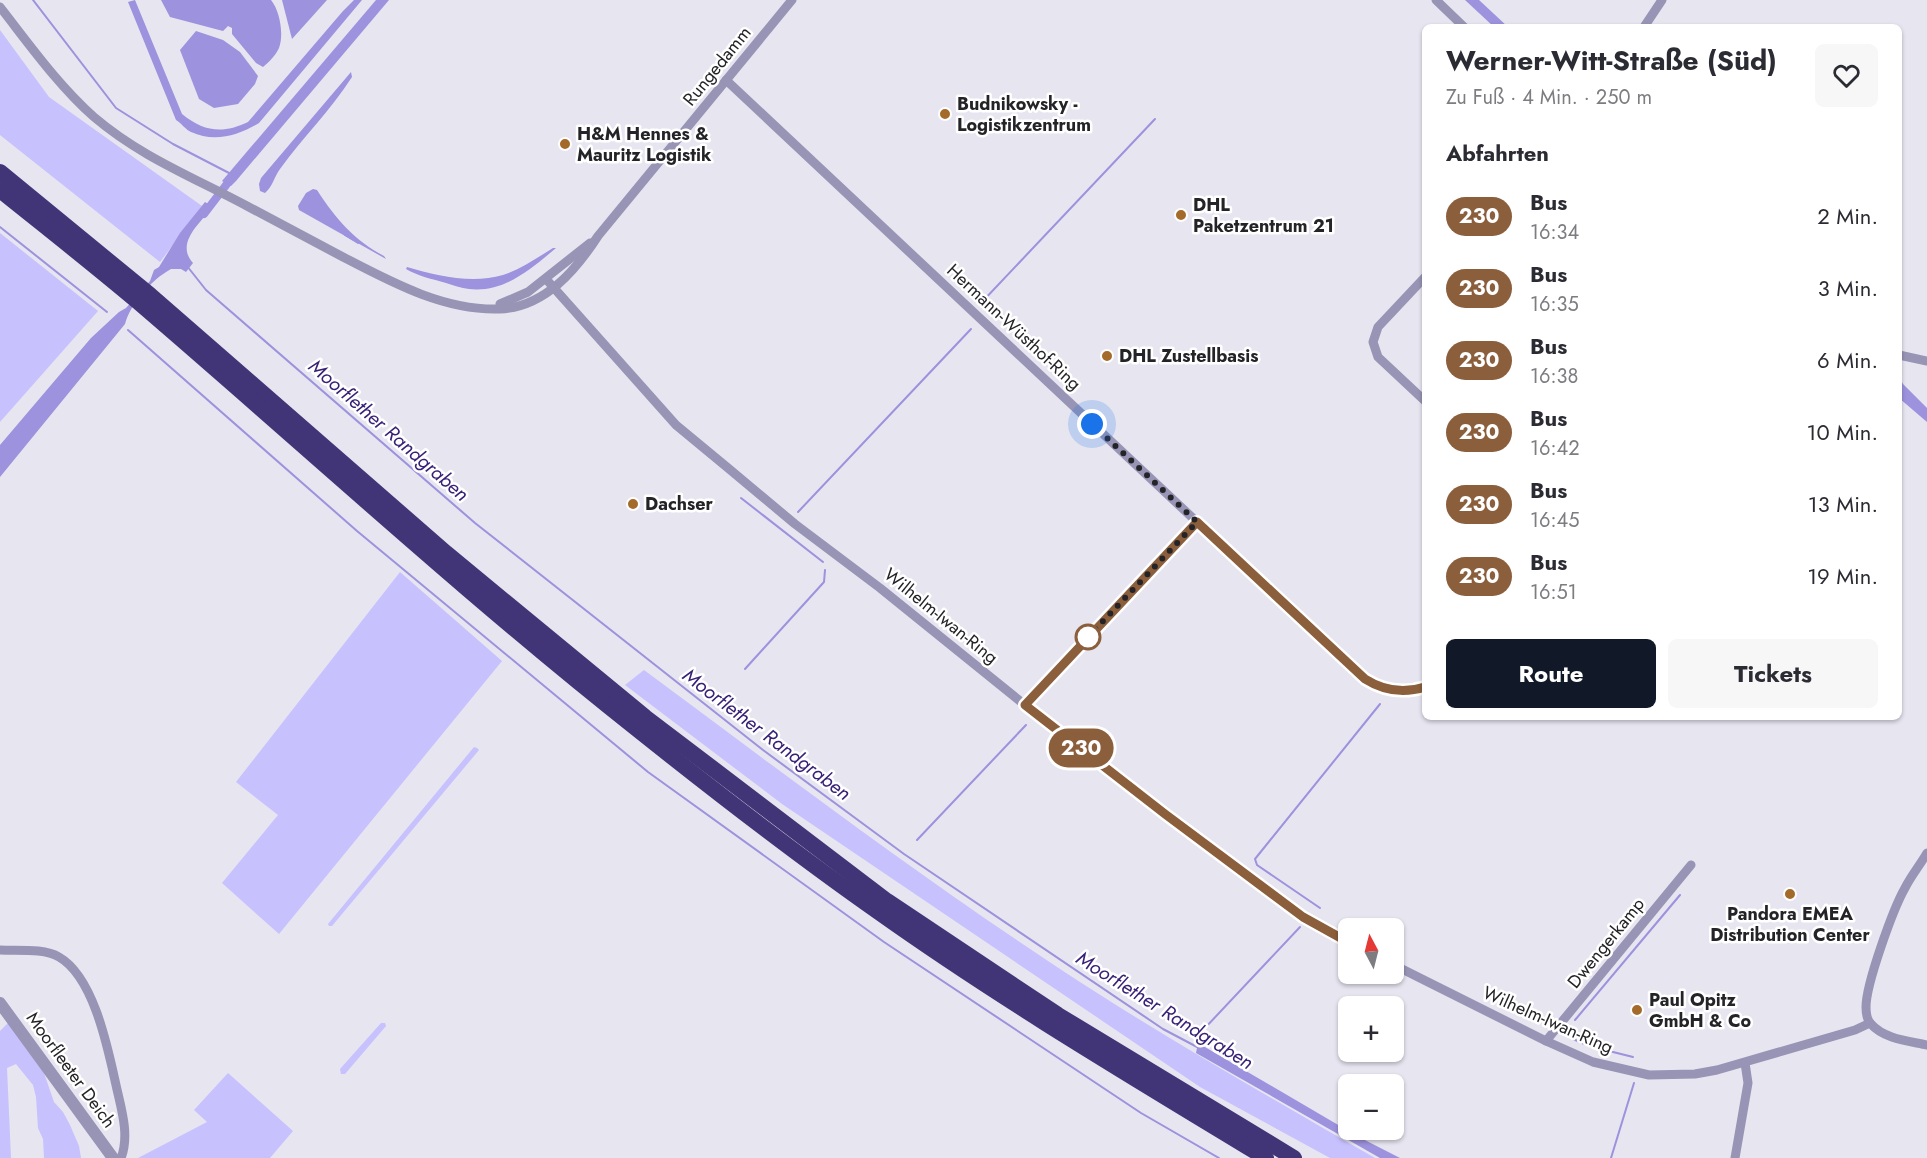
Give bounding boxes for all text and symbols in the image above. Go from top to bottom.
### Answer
street label: Rungedamm [677,21,757,111]
text: Werner-Witt-Straße (Süd) [1446,40,1777,81]
button: heart [1815,44,1878,107]
text: Zu Fuß · 4 Min. · 250 m [1446,83,1652,112]
place label: Budnikowsky - Logistikzentrum [957,91,1091,138]
marker: Budnikowsky - Logistikzentrum [938,107,952,121]
place label: H&M Hennes & Mauritz Logistik [577,121,712,168]
marker: H&M Hennes & Mauritz Logistik [558,137,572,151]
text: Abfahrten [1446,137,1549,169]
text: Bus [1530,186,1567,218]
place label: DHL Paketzentrum 21 [1193,192,1334,239]
text: 2 Min. [1817,200,1878,232]
text: 230 [1459,201,1499,231]
marker: DHL Paketzentrum 21 [1174,208,1188,222]
text: 16:34 [1530,218,1579,247]
street label: Hermann-Wüsthof-Ring [941,258,1087,396]
text: Bus [1530,258,1567,290]
text: 3 Min. [1818,272,1878,304]
text: 230 [1459,273,1499,303]
text: 16:35 [1530,290,1579,319]
text: Bus [1530,330,1567,362]
place label: DHL Zustellbasis [1119,343,1258,369]
text: 6 Min. [1817,344,1878,376]
text: 230 [1459,345,1499,375]
marker: DHL Zustellbasis [1100,349,1114,363]
water label: Moorflether Randgraben [302,352,475,508]
text: 16:38 [1530,362,1578,391]
text: Bus [1530,402,1567,434]
your location [1077,409,1107,439]
text: 10 Min. [1807,416,1878,448]
text: 230 [1459,417,1499,447]
text: 16:42 [1530,434,1580,463]
text: Bus [1530,474,1567,506]
text: 13 Min. [1808,488,1878,520]
text: 230 [1459,489,1499,519]
place label: Dachser [645,491,714,517]
marker: Dachser [626,497,640,511]
text: 16:45 [1530,506,1579,535]
text: Bus [1530,546,1567,578]
text: 19 Min. [1807,560,1878,592]
text: 230 [1459,561,1499,591]
street label: Wilhelm-Iwan-Ring [878,562,1004,670]
text: 16:51 [1530,578,1577,607]
unlabelled marker [1075,624,1101,650]
button: Route [1446,639,1656,708]
button: Tickets [1668,639,1878,708]
water label: Moorflether Randgraben [676,661,857,807]
line badge: 230 [1046,728,1116,768]
text: 230 [1061,733,1101,763]
marker: Pandora EMEA Distribution Center [1783,887,1797,901]
street label: Dwengerkamp [1561,892,1651,994]
place label: Pandora EMEA Distribution Center [1710,901,1870,948]
north arrow [1338,918,1404,984]
map controls [1338,918,1404,1140]
water label: Moorflether Randgraben [1070,944,1259,1077]
street label: Wilhelm-Iwan-Ring [1479,980,1617,1060]
place label: Paul Opitz GmbH & Co [1649,987,1752,1034]
button: + [1338,996,1404,1062]
marker: Paul Opitz GmbH & Co [1630,1003,1644,1017]
street label: Moorfleeter Deich [20,1007,122,1133]
button: − [1338,1074,1404,1140]

